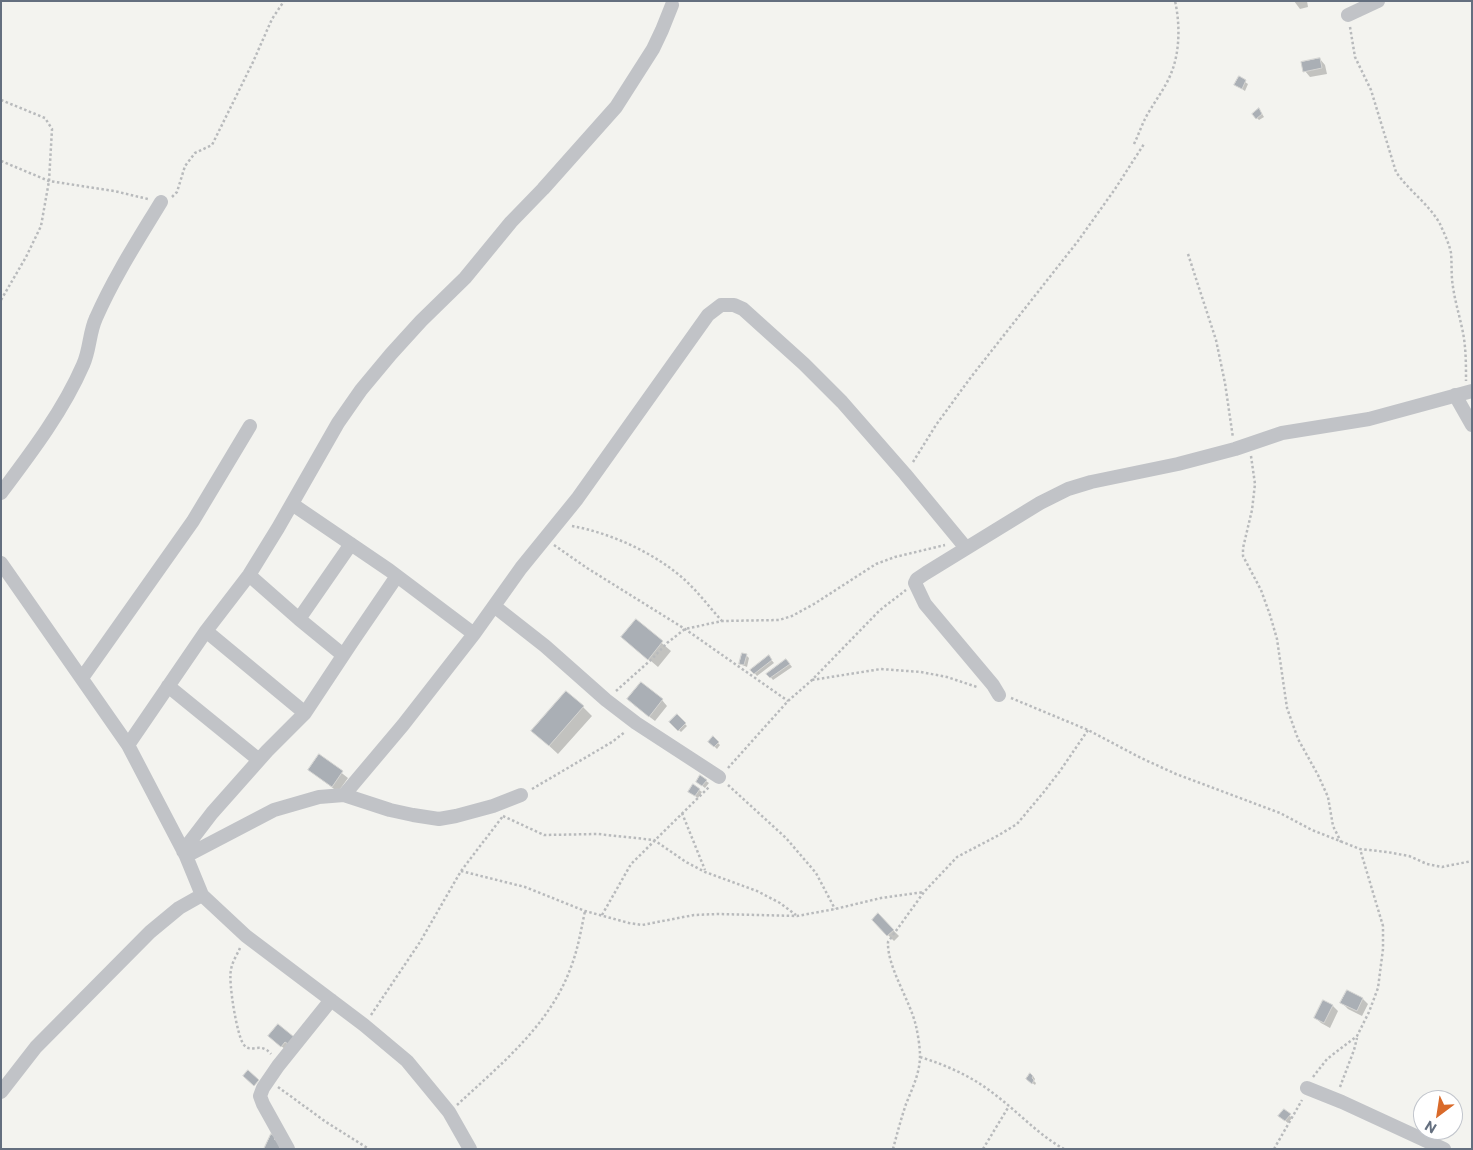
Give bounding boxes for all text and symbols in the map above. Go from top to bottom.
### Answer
north arrow [1413,1090,1463,1140]
text: N [1422,1117,1439,1137]

